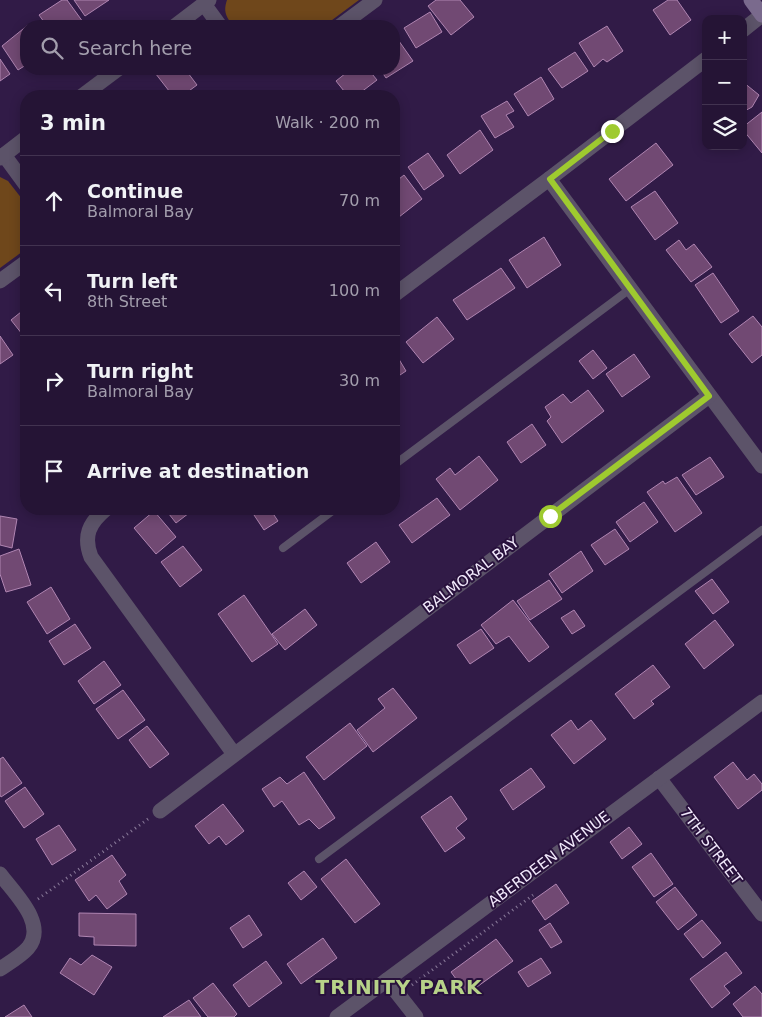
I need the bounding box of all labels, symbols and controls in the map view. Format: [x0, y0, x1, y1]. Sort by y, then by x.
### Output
map controls [702, 15, 747, 150]
button: + [702, 15, 747, 60]
search box [20, 20, 400, 75]
icon: search [38, 34, 66, 62]
text: Search here [78, 37, 192, 59]
button: − [702, 60, 747, 105]
button: layers [702, 105, 747, 150]
text: 3 min [40, 111, 106, 135]
text: Walk · 200 m [275, 113, 380, 132]
route end [601, 120, 624, 143]
text: Continue [87, 180, 183, 202]
icon: ahead [40, 187, 68, 215]
text: 70 m [339, 191, 380, 210]
text: Balmoral Bay [87, 202, 194, 221]
text: Turn left [87, 270, 178, 292]
icon: left [40, 277, 68, 305]
text: 100 m [329, 281, 380, 300]
text: 8th Street [87, 292, 167, 311]
text: Turn right [87, 360, 193, 382]
icon: right [40, 367, 68, 395]
text: 30 m [339, 371, 380, 390]
text: Balmoral Bay [87, 382, 194, 401]
icon: arrive [40, 457, 68, 485]
text: Arrive at destination [87, 460, 309, 482]
route start [539, 505, 562, 528]
street label: BALMORAL BAY [419, 533, 523, 617]
street label: 7TH STREET [676, 804, 746, 889]
street label: ABERDEEN AVENUE [485, 807, 613, 911]
district label: TRINITY PARK [316, 975, 483, 999]

